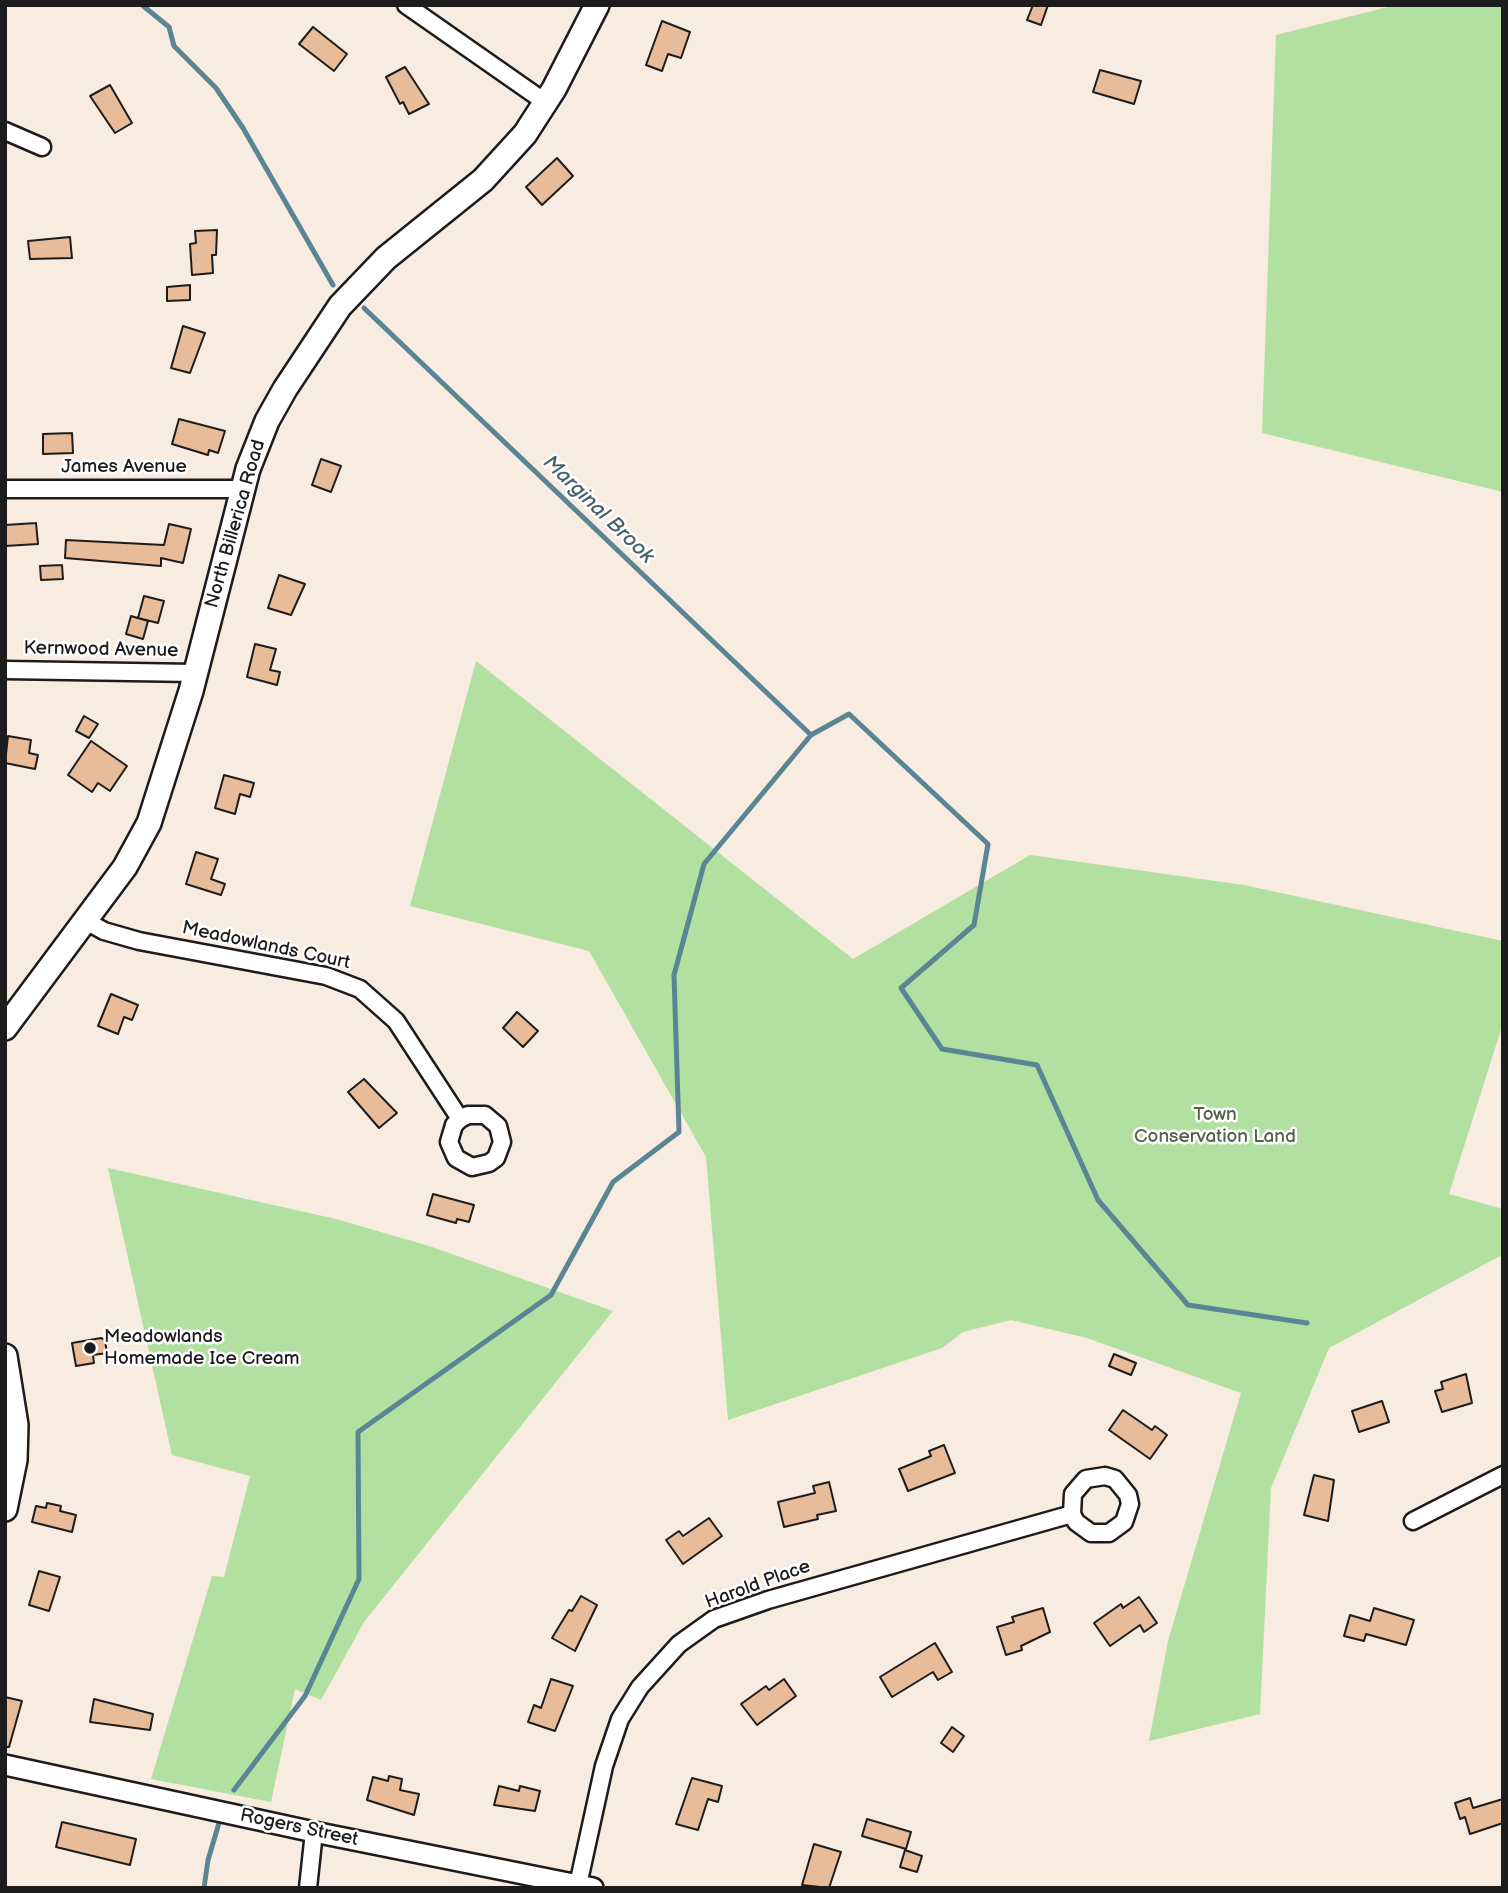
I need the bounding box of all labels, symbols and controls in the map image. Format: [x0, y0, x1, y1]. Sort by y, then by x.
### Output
street label: North Billerica Road [201, 437, 271, 611]
water label: Marginal Brook [537, 451, 659, 569]
street label: James Avenue [61, 456, 187, 478]
street label: Kernwood Avenue [23, 637, 179, 663]
street label: Meadowlands Court [180, 917, 352, 975]
park label: Town Conservation Land [1134, 1104, 1296, 1148]
place label: Meadowlands Homemade Ice Cream [104, 1326, 300, 1370]
marker: Meadowlands Homemade Ice Cream [82, 1340, 98, 1356]
street label: Harold Place [702, 1555, 814, 1615]
street label: Rogers Street [238, 1804, 360, 1852]

